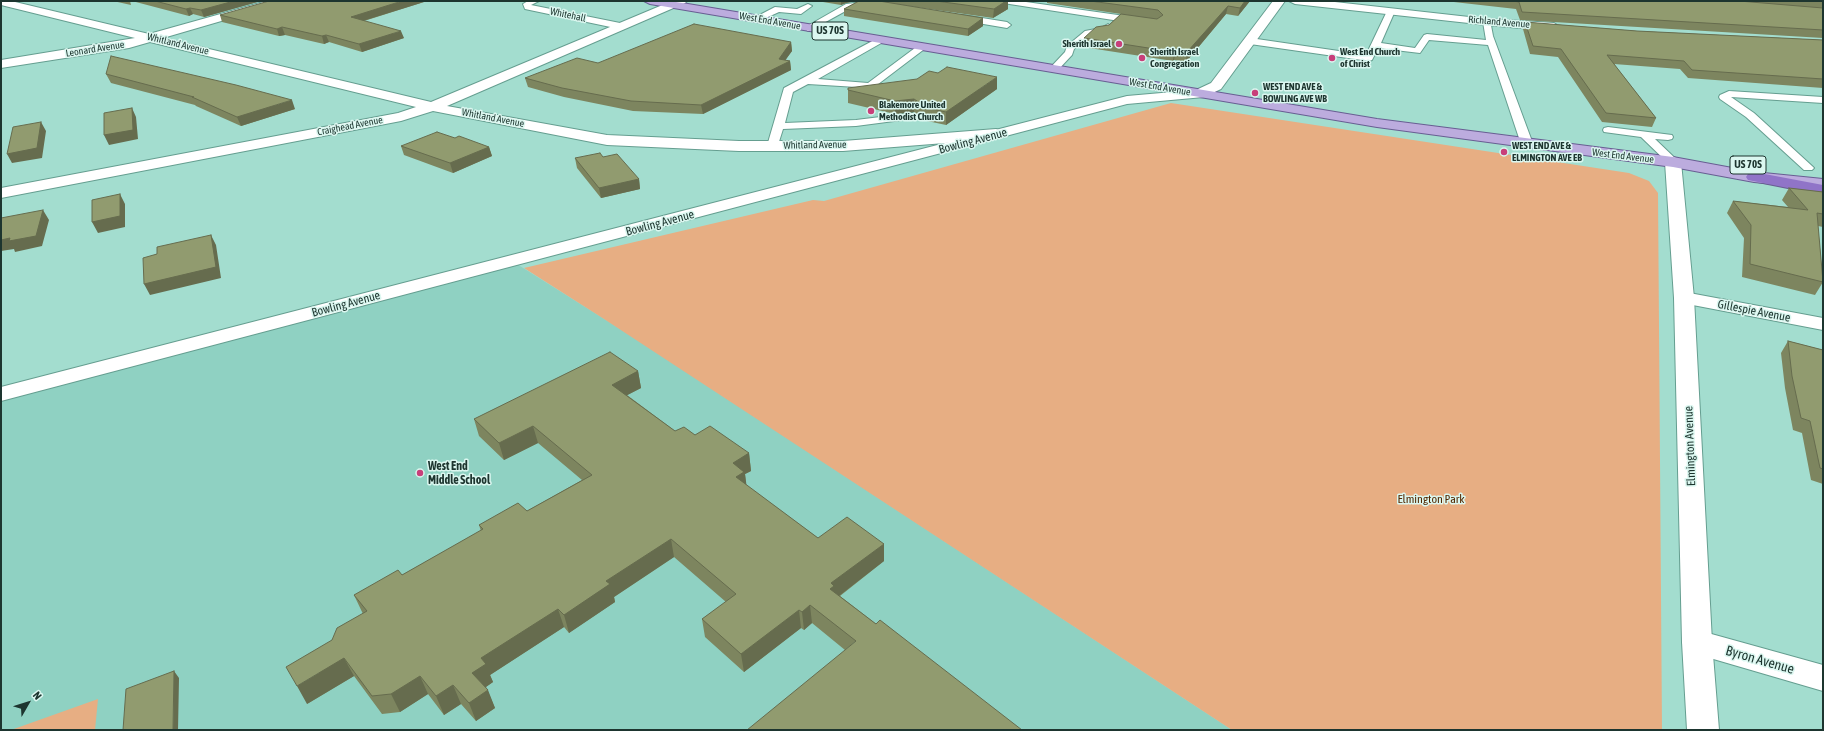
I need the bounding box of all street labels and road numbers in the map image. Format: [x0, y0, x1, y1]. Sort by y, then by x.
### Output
street label: Whitehall [549, 5, 587, 25]
street label: West End Avenue [738, 10, 802, 32]
street label: Richland Avenue [1468, 13, 1530, 31]
road number: US 70S [812, 22, 848, 40]
street label: Whitland Avenue [146, 31, 210, 57]
street label: Leonard Avenue [65, 38, 125, 60]
street label: West End Avenue [1128, 76, 1192, 98]
street label: Whitland Avenue [461, 106, 525, 130]
street label: Craighead Avenue [316, 114, 384, 138]
street label: Bowling Avenue [937, 125, 1009, 157]
street label: Whitland Avenue [783, 138, 847, 152]
street label: West End Avenue [1591, 146, 1655, 166]
road number: US 70S [1730, 156, 1766, 174]
street label: Bowling Avenue [624, 207, 696, 239]
street label: Bowling Avenue [310, 288, 382, 320]
street label: Gillespie Avenue [1716, 297, 1792, 325]
street label: Elmington Avenue [1681, 406, 1699, 486]
street label: Byron Avenue [1724, 642, 1796, 678]

